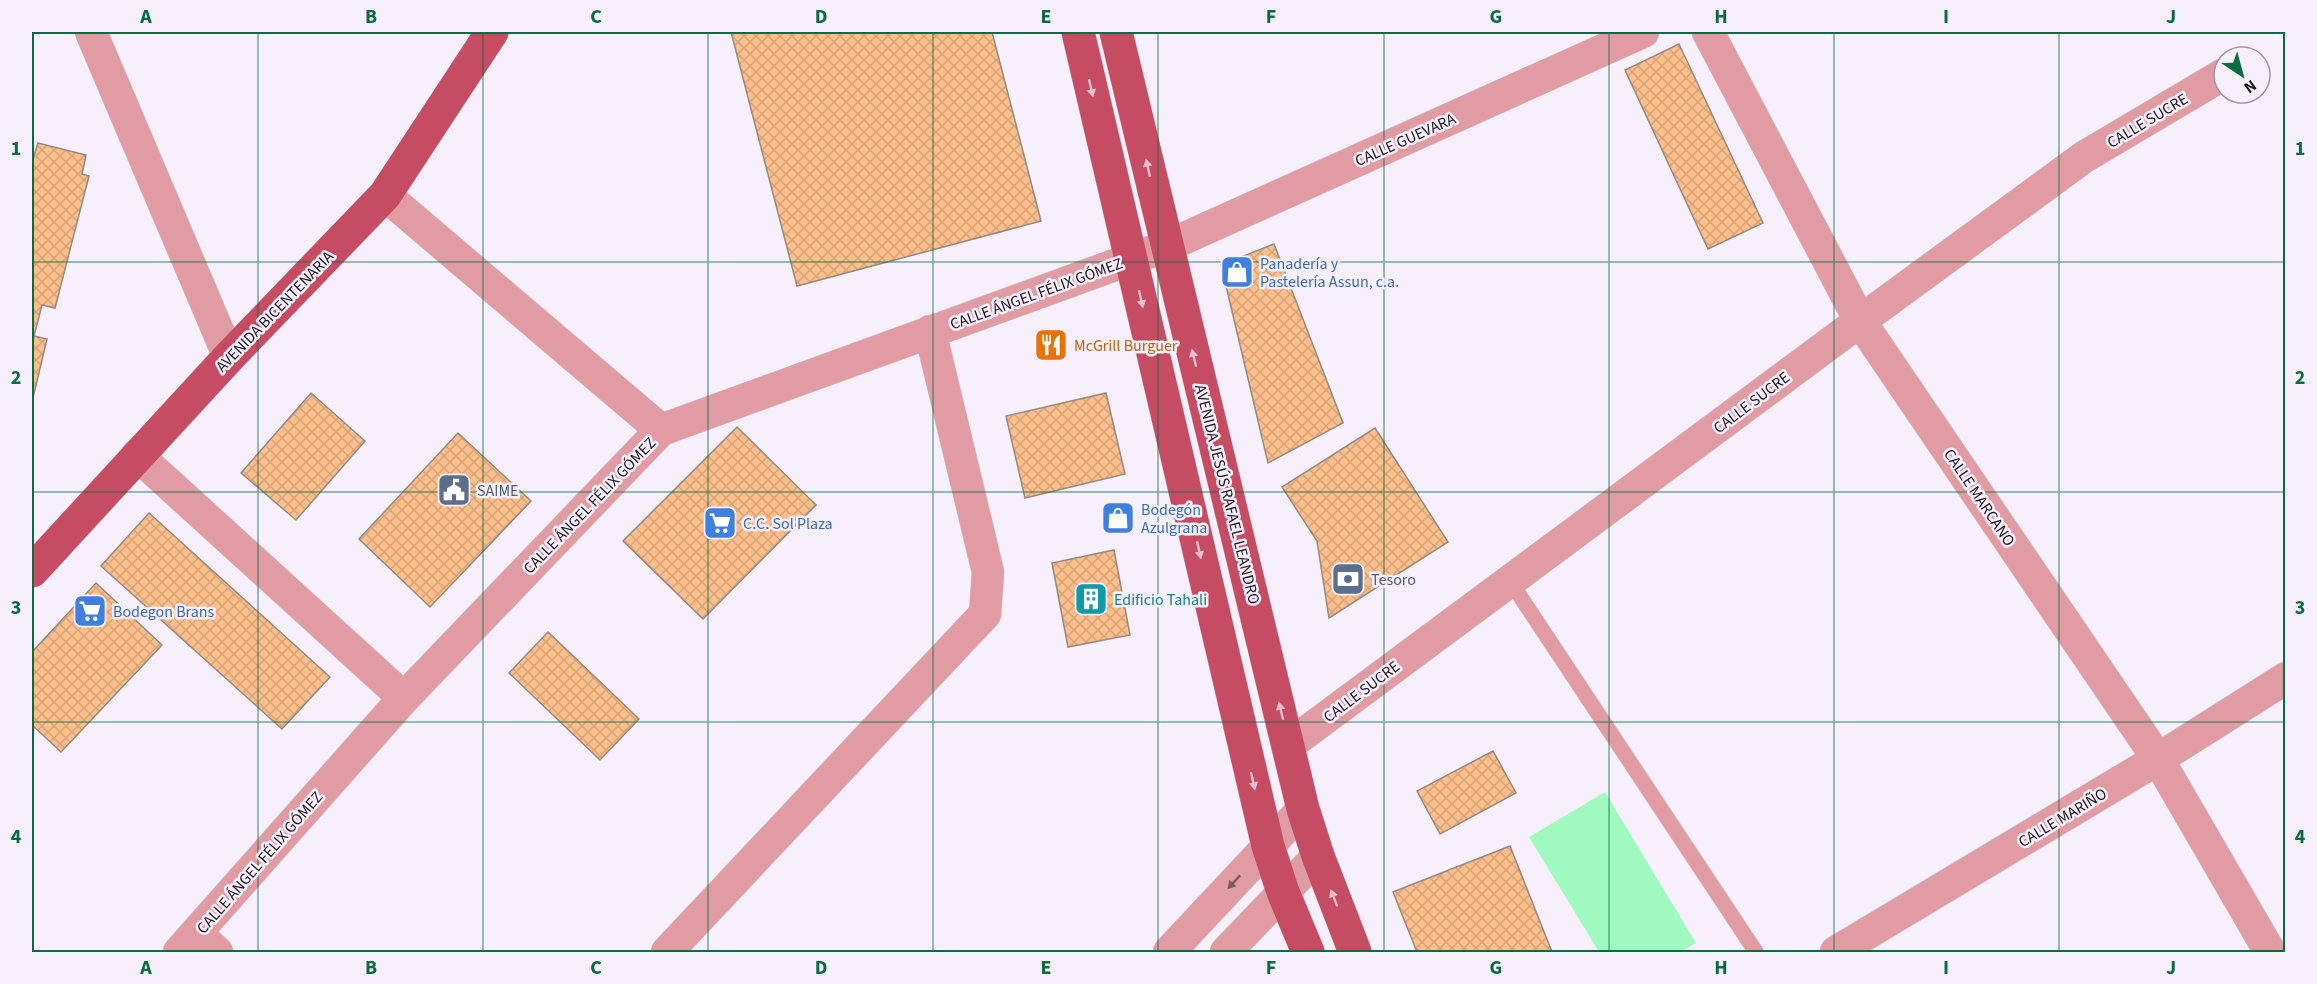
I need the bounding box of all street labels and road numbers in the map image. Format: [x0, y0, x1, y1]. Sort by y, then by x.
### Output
street label: CALLE SUCRE [2103, 88, 2192, 154]
street label: CALLE GUEVARA [1352, 108, 1460, 172]
street label: AVENIDA BICENTENARIA [211, 246, 339, 377]
street label: CALLE ÁNGEL FÉLIX GÓMEZ [947, 252, 1126, 335]
street label: CALLE SUCRE [1709, 367, 1794, 439]
street label: AVENIDA JESÚS RAFAEL LEANDRO [1189, 382, 1265, 606]
street label: CALLE ÁNGEL FÉLIX GÓMEZ [519, 432, 661, 579]
street label: CALLE MARCANO [1938, 444, 2020, 551]
street label: CALLE SUCRE [1319, 656, 1404, 728]
street label: CALLE MARIÑO [2014, 783, 2111, 853]
street label: CALLE ÁNGEL FÉLIX GÓMEZ [192, 787, 328, 939]

